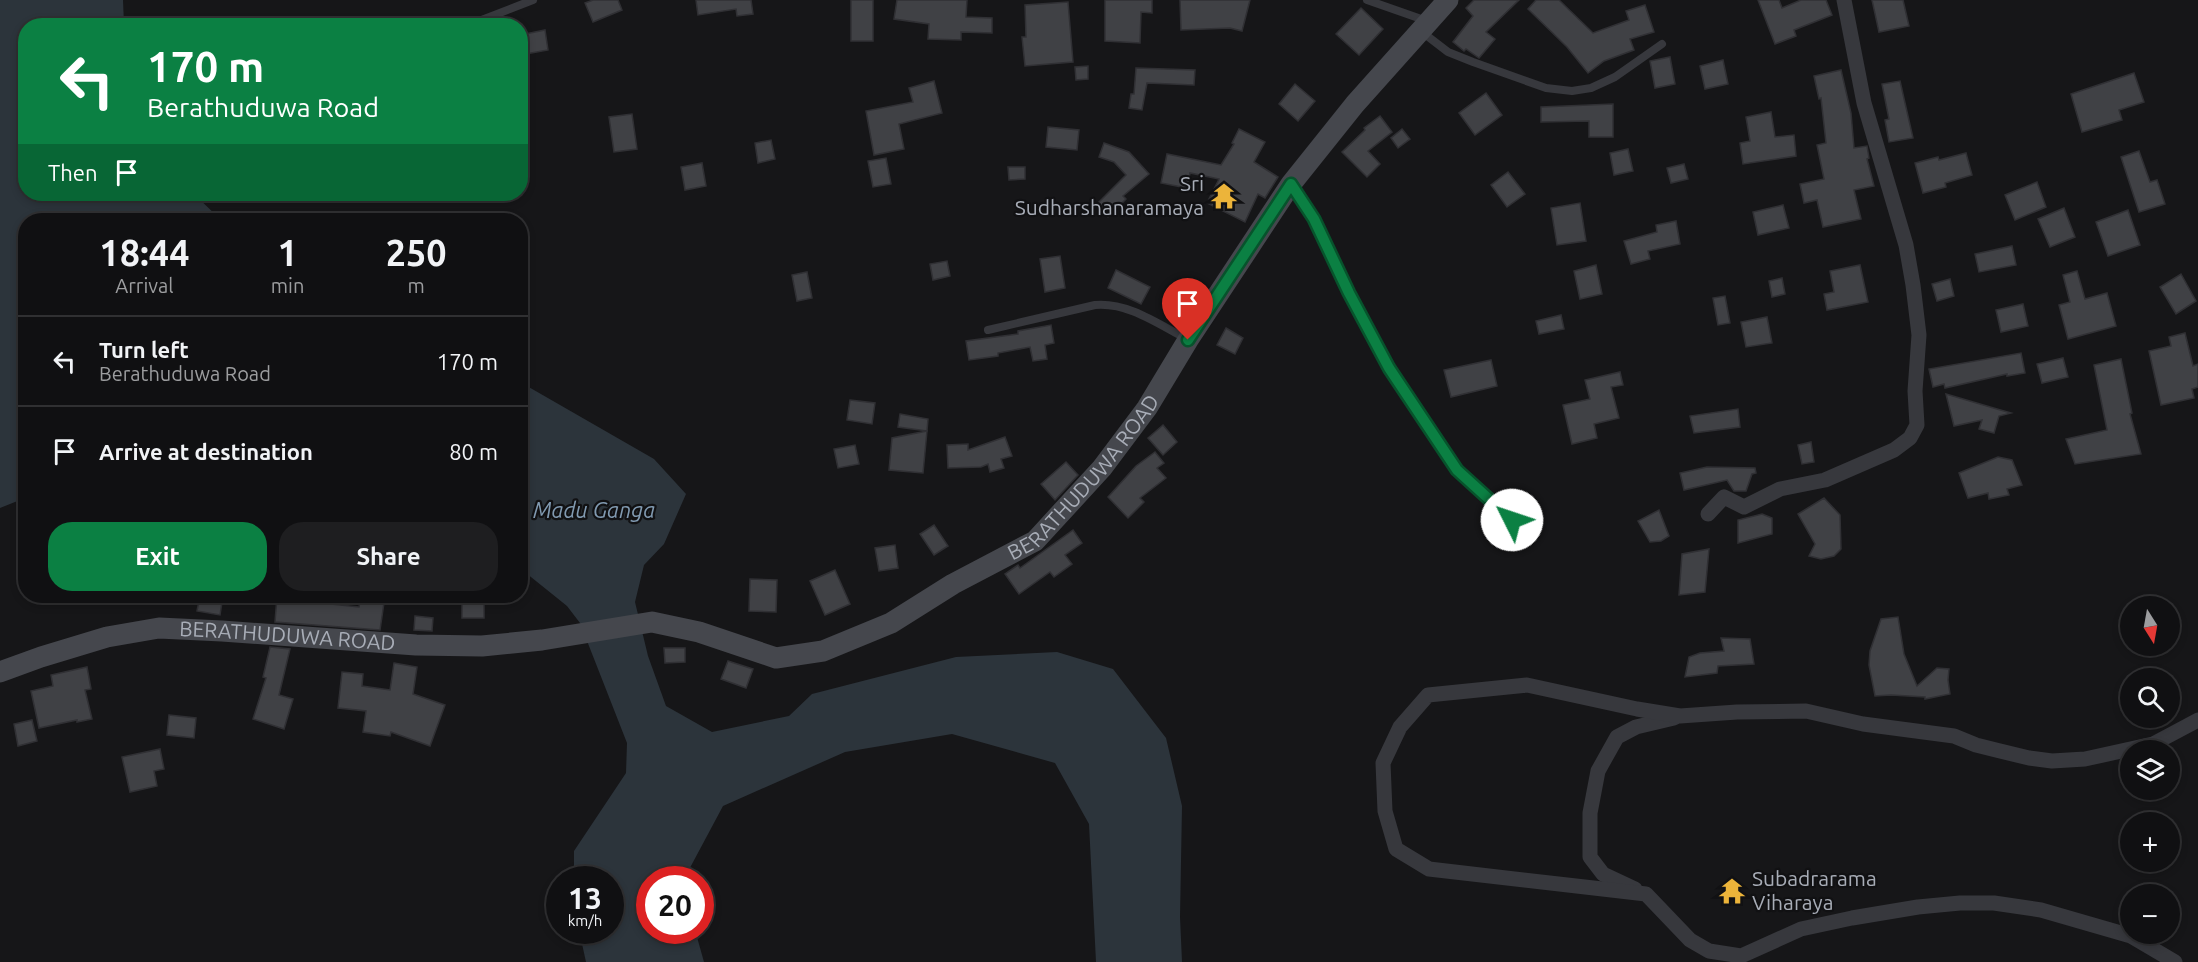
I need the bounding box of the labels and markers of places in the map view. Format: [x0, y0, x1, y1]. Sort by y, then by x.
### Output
place label: Sri Sudharshanaramaya [1015, 171, 1204, 219]
temple icon: Sri Sudharshanaramaya [1209, 181, 1239, 211]
pin [1162, 278, 1213, 340]
place label: Subadrarama Viharaya [1752, 866, 1877, 914]
temple icon: Subadrarama Viharaya [1717, 876, 1747, 906]

